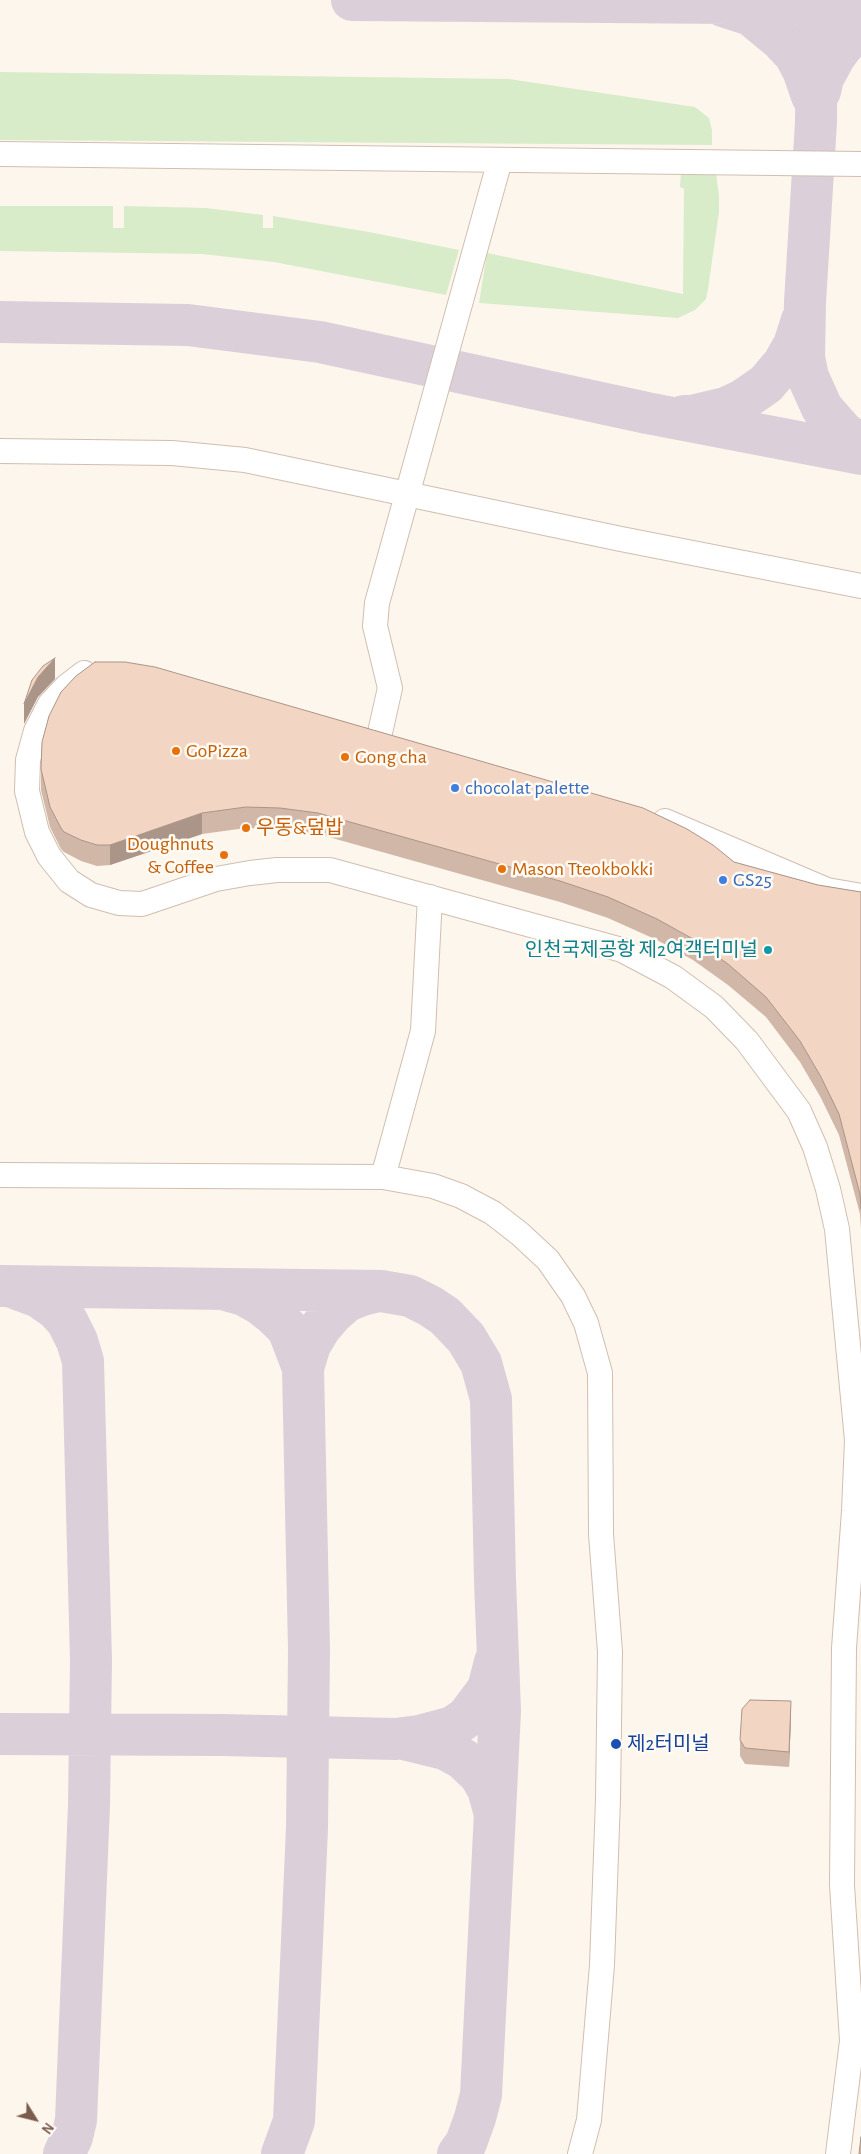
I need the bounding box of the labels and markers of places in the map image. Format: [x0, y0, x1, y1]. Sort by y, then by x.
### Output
place label: GoPizza [186, 739, 248, 763]
marker: GoPizza [170, 745, 182, 757]
place label: Gong cha [355, 745, 427, 769]
marker: Gong cha [339, 751, 351, 763]
place label: chocolat palette [465, 776, 590, 800]
marker: chocolat palette [449, 782, 461, 794]
place label: 우동&덮밥 [256, 816, 343, 840]
marker: 우동&덮밥 [240, 822, 252, 834]
place label: Doughnuts & Coffee [127, 832, 214, 879]
marker: Doughnuts & Coffee [218, 849, 230, 861]
place label: Mason Tteokbokki [512, 857, 653, 881]
marker: Mason Tteokbokki [496, 863, 508, 875]
place label: GS25 [733, 868, 772, 892]
marker: GS25 [717, 874, 729, 886]
place label: 인천국제공항 제2여객터미널 [525, 938, 758, 962]
marker: 인천국제공항 제2여객터미널 [762, 944, 774, 956]
place label: 제2터미널 [627, 1732, 710, 1756]
marker: 제2터미널 [609, 1737, 623, 1751]

